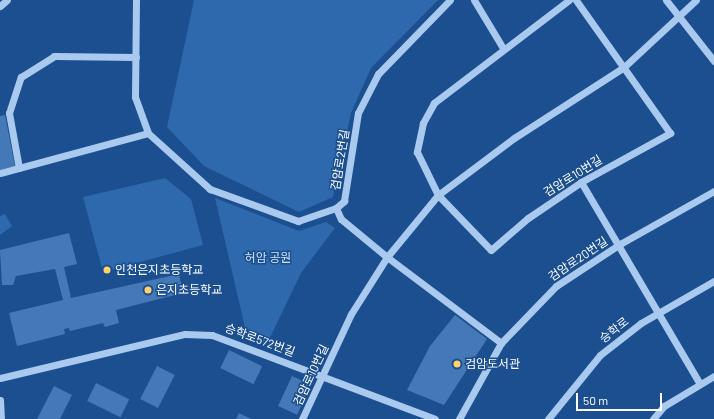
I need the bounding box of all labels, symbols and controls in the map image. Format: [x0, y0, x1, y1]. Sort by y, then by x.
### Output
street label: 검암로2번길 [328, 128, 352, 192]
street label: 검암로10번길 [541, 152, 605, 200]
street label: 검암로20번길 [546, 234, 610, 284]
park label: 허암 공원 [245, 251, 291, 265]
place label: 인천은지초등학교 [115, 263, 203, 277]
marker: 인천은지초등학교 [102, 265, 112, 275]
place label: 은지초등학교 [156, 283, 222, 297]
marker: 은지초등학교 [143, 285, 153, 295]
street label: 승학로 [597, 314, 631, 346]
street label: 승학로572번길 [223, 321, 297, 359]
street label: 검암로10번길 [290, 342, 332, 408]
place label: 검암도서관 [465, 357, 520, 371]
marker: 검암도서관 [452, 359, 462, 369]
scale bar [578, 385, 664, 411]
text: 50 m [583, 393, 608, 407]

